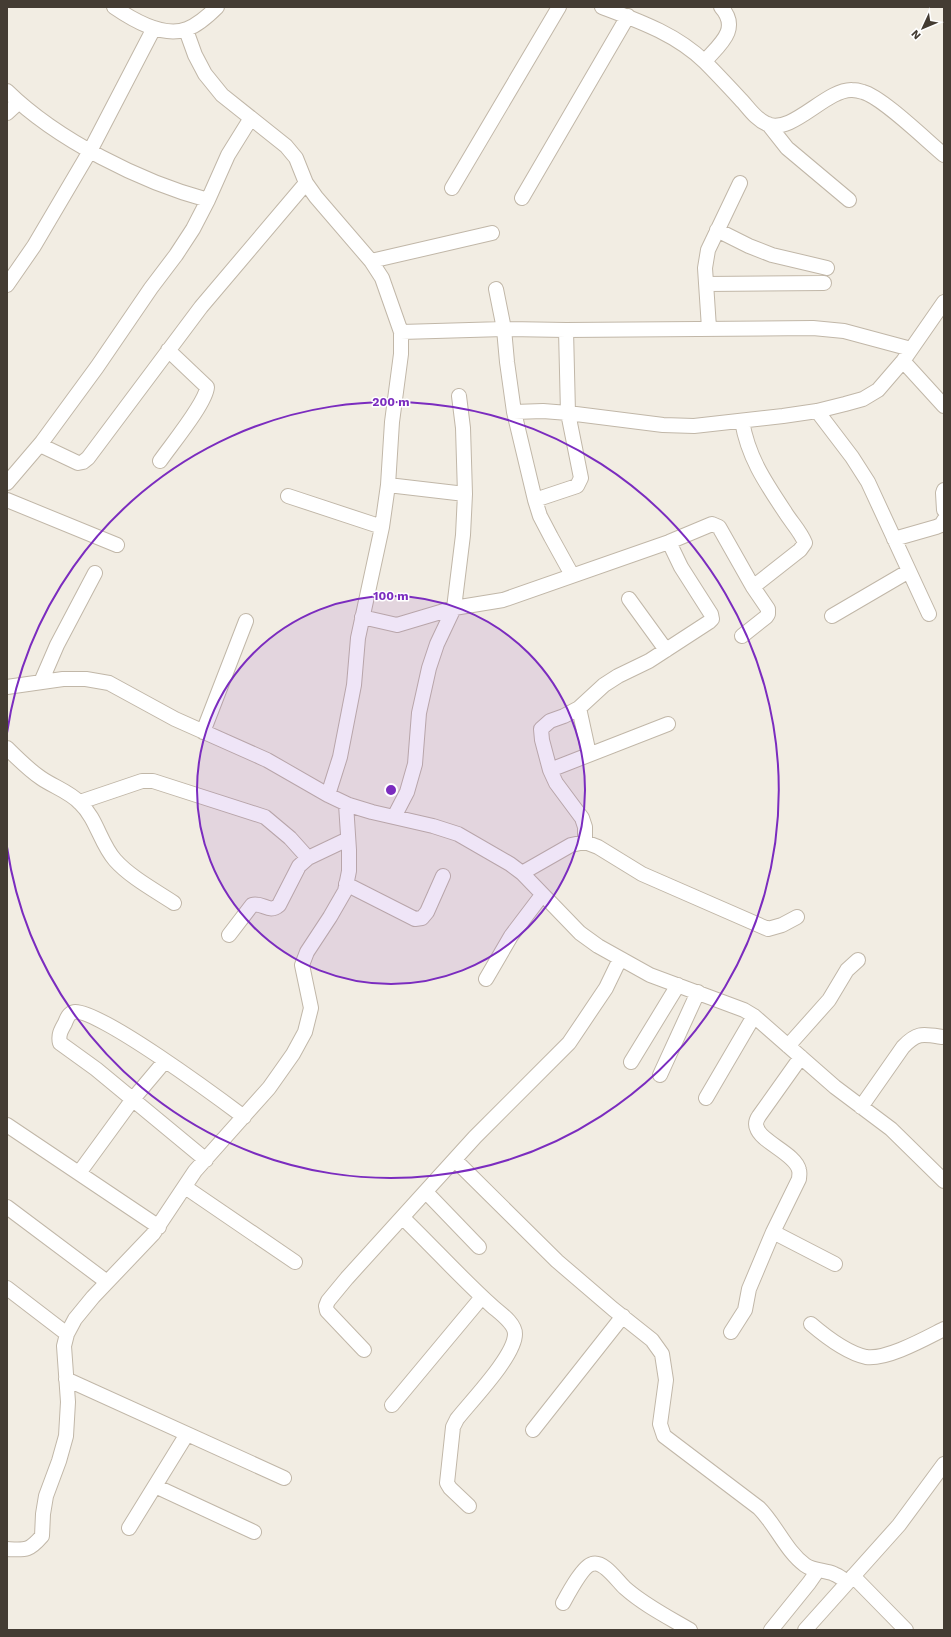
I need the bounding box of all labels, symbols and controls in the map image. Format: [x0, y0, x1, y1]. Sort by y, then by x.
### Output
north arrow [903, 8, 943, 48]
text: N [909, 27, 924, 42]
text: 200 m [372, 395, 410, 409]
text: 100 m [373, 589, 409, 603]
centre of rings [384, 783, 398, 797]

